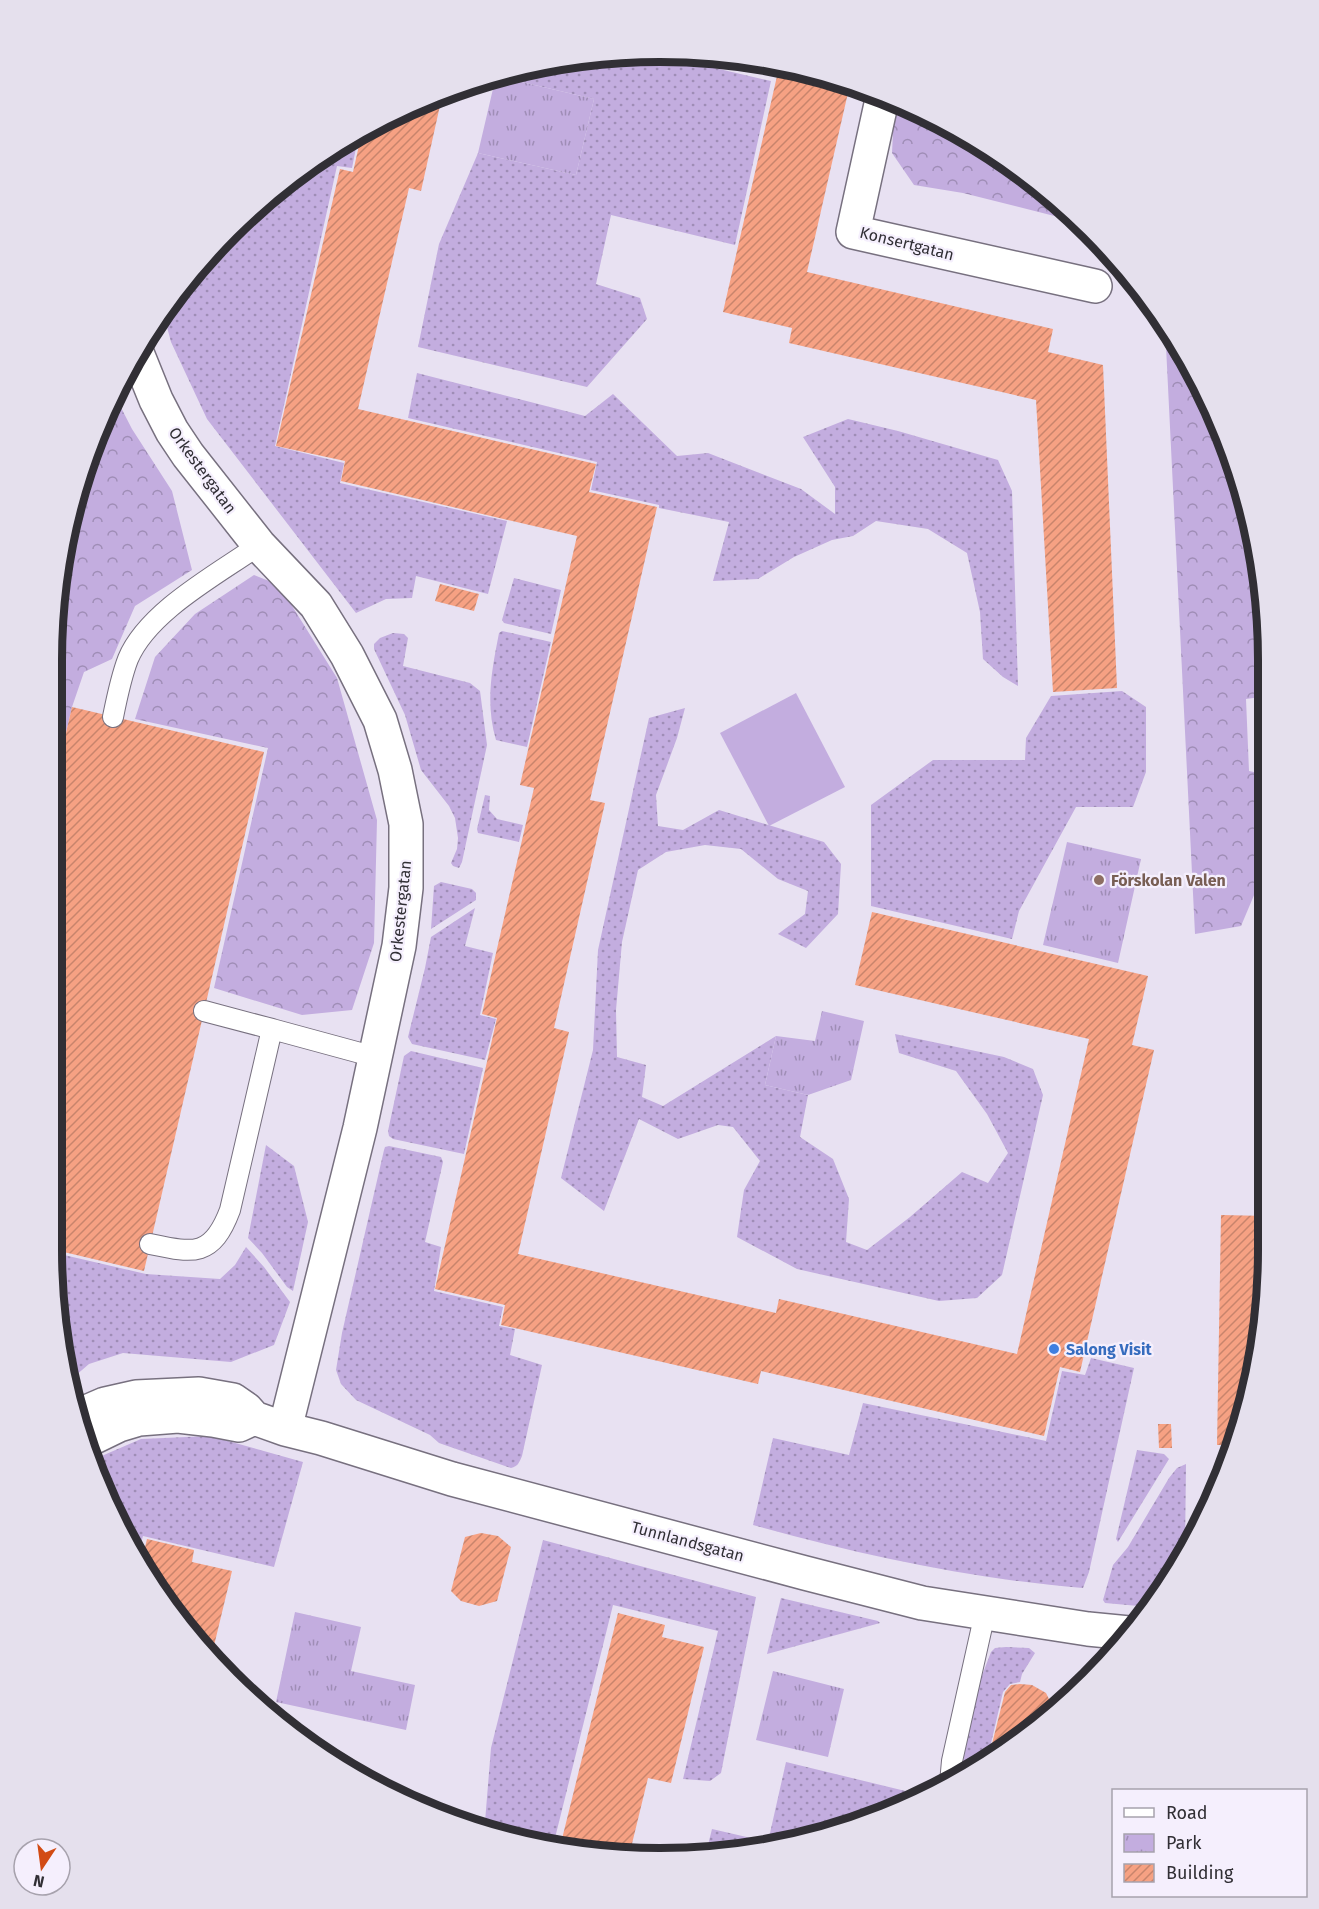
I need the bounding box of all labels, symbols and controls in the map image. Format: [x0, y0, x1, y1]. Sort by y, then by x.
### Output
street label: Konsertgatan [858, 223, 956, 264]
street label: Orkestergatan [165, 423, 240, 517]
street label: Orkestergatan [386, 859, 415, 963]
place label: Förskolan Valen [1111, 871, 1226, 890]
marker: Förskolan Valen [1092, 873, 1106, 887]
place label: Salong Visit [1066, 1340, 1152, 1359]
marker: Salong Visit [1047, 1342, 1061, 1356]
street label: Tunnlandsgatan [629, 1517, 746, 1566]
legend [1112, 1789, 1307, 1897]
text: Road [1166, 1802, 1208, 1824]
text: Park [1166, 1832, 1202, 1854]
north arrow [12, 1837, 72, 1897]
text: Building [1166, 1862, 1234, 1884]
text: N [31, 1871, 46, 1892]

